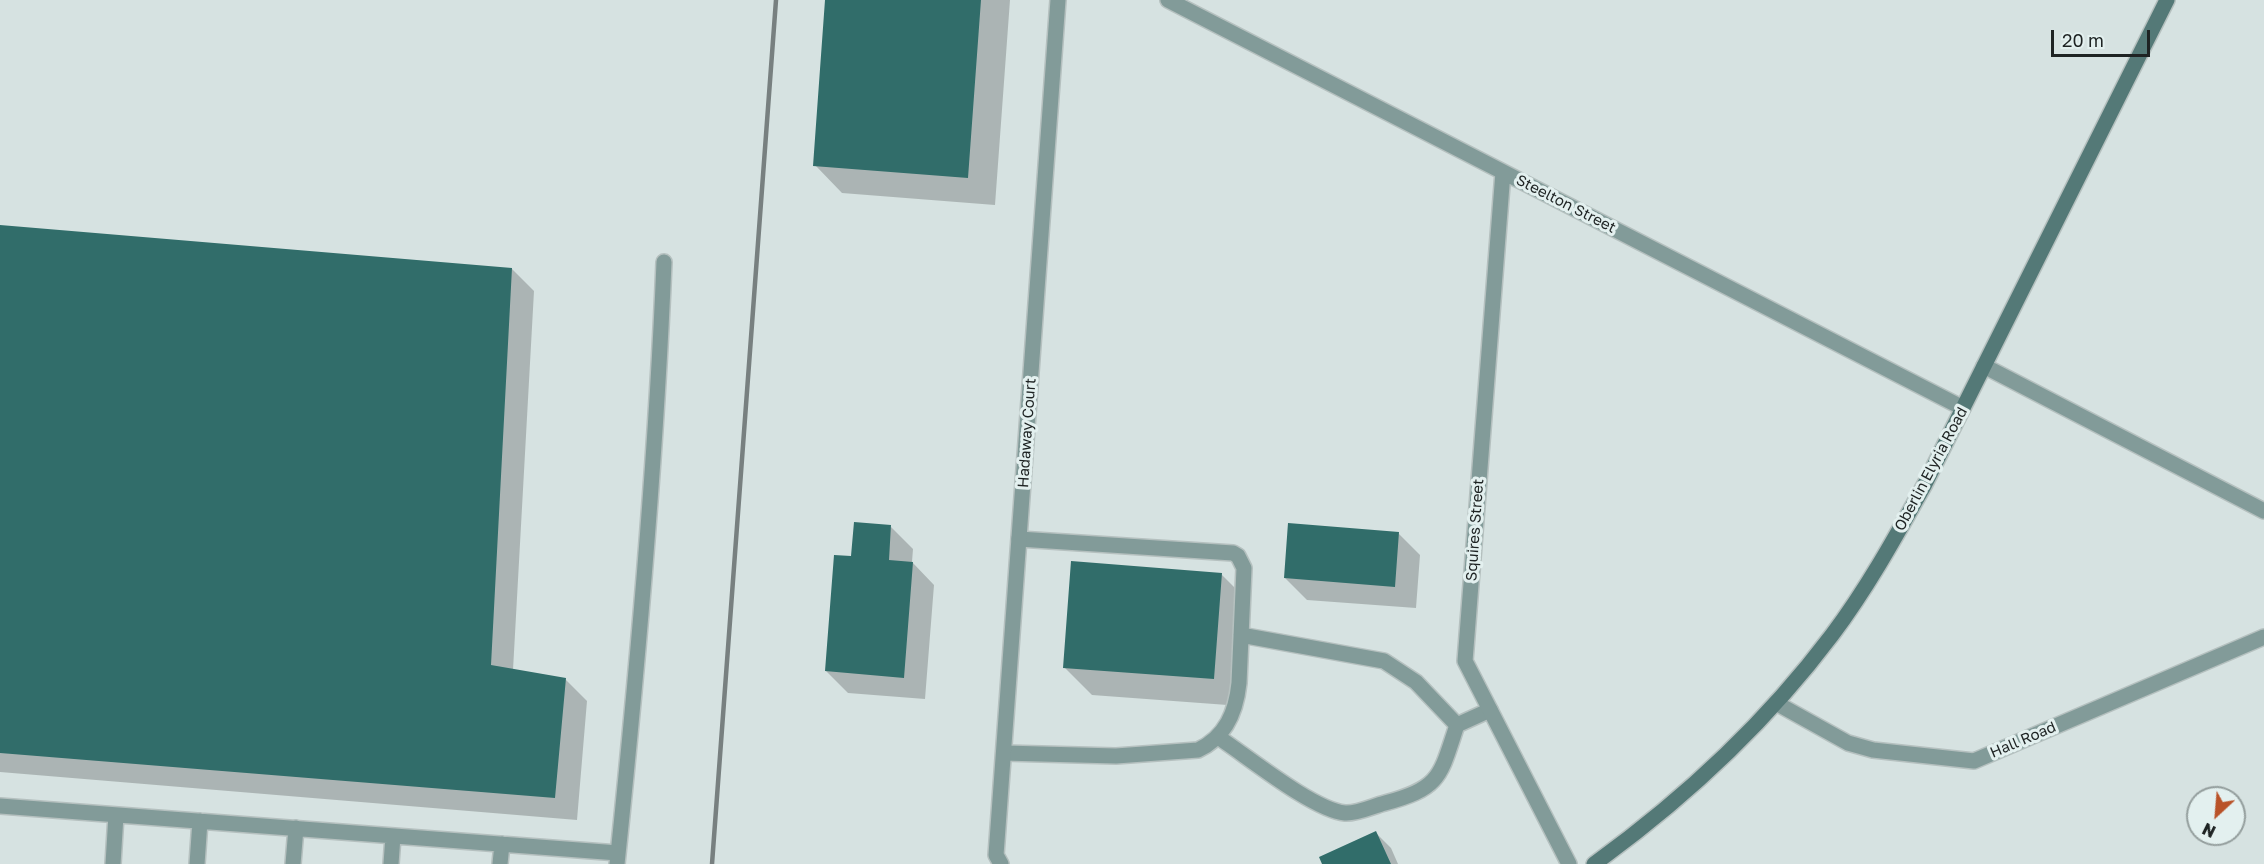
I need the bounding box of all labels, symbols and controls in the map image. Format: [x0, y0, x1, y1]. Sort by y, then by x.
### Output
scale bar [2054, 18, 2153, 56]
text: 20 m [2062, 29, 2104, 51]
street label: Steelton Street [1513, 171, 1619, 237]
street label: Hadaway Court [1014, 377, 1040, 489]
street label: Oberlin Elyria Road [1891, 404, 1971, 534]
street label: Squires Street [1462, 478, 1488, 582]
street label: Hall Road [1987, 718, 2059, 762]
north arrow [2186, 786, 2246, 846]
text: N [2199, 819, 2219, 842]

